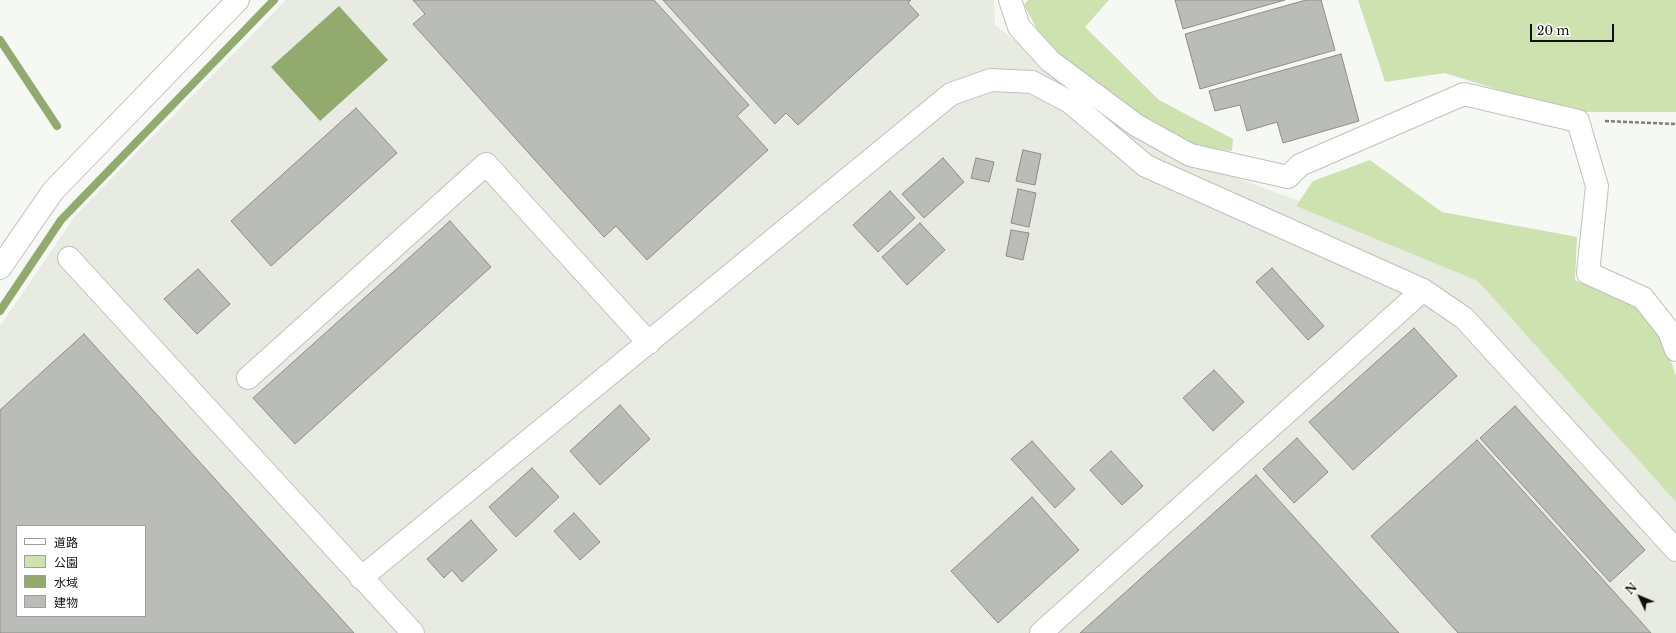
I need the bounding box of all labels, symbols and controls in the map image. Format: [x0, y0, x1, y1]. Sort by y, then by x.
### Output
scale bar [1532, 16, 1616, 42]
text: 20 m [1537, 23, 1569, 38]
legend [16, 525, 146, 617]
text: 道路 [54, 535, 78, 550]
text: 公園 [54, 555, 78, 570]
text: 水域 [54, 575, 78, 590]
north arrow [1620, 577, 1660, 617]
text: N [1623, 580, 1640, 597]
text: 建物 [54, 595, 78, 610]

